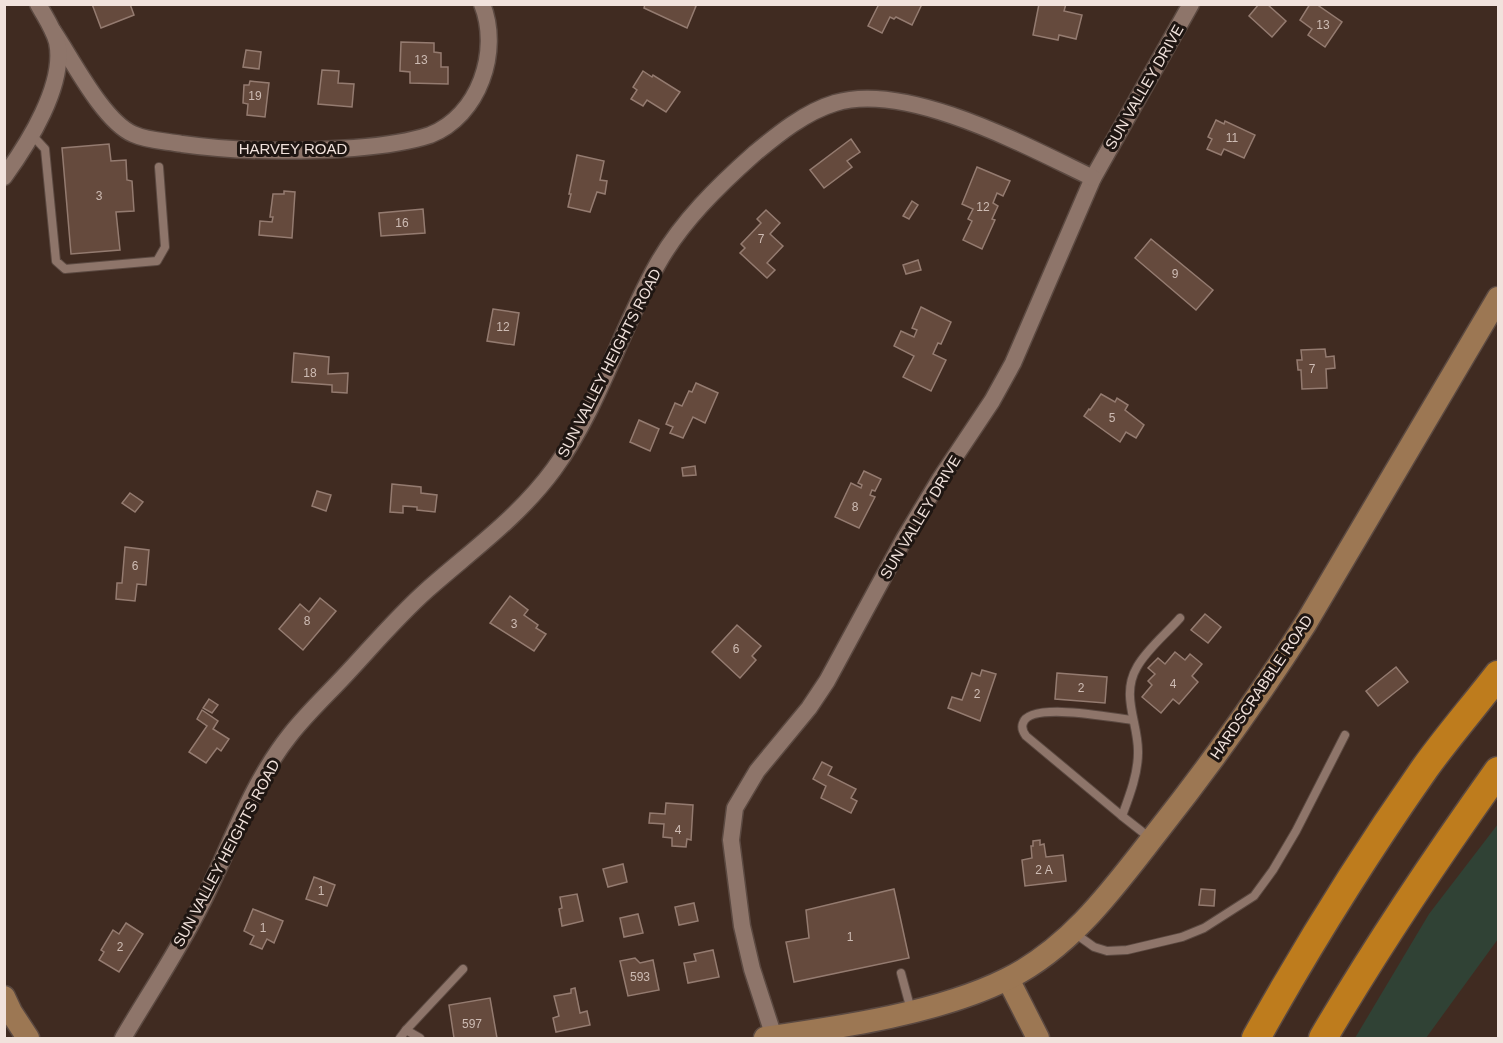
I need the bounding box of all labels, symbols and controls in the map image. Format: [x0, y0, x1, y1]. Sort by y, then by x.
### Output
house number: 13 [1316, 18, 1330, 32]
street label: SUN VALLEY DRIVE [1101, 22, 1187, 152]
house number: 13 [414, 53, 428, 67]
house number: 19 [248, 89, 262, 103]
house number: 11 [1226, 131, 1239, 145]
street label: HARVEY ROAD [239, 140, 347, 157]
house number: 3 [96, 189, 103, 203]
house number: 12 [976, 200, 990, 214]
house number: 16 [395, 216, 409, 230]
house number: 7 [758, 232, 765, 246]
street label: SUN VALLEY HEIGHTS ROAD [554, 266, 664, 460]
house number: 9 [1172, 267, 1179, 281]
house number: 12 [496, 320, 510, 334]
house number: 7 [1309, 362, 1316, 376]
house number: 18 [303, 366, 317, 380]
house number: 5 [1109, 411, 1116, 425]
street label: SUN VALLEY DRIVE [876, 452, 964, 582]
house number: 8 [852, 500, 859, 514]
house number: 6 [132, 559, 139, 573]
street label: HARDSCRABBLE ROAD [1206, 612, 1316, 762]
house number: 8 [304, 614, 311, 628]
house number: 3 [511, 617, 518, 631]
house number: 6 [733, 642, 740, 656]
house number: 4 [1170, 677, 1177, 691]
house number: 2 [1078, 681, 1085, 695]
house number: 2 [974, 687, 981, 701]
street label: SUN VALLEY HEIGHTS ROAD [169, 756, 283, 949]
house number: 4 [675, 823, 682, 837]
house number: 2 A [1035, 863, 1053, 877]
house number: 1 [318, 884, 325, 898]
house number: 1 [260, 921, 267, 935]
house number: 1 [847, 930, 854, 944]
house number: 2 [117, 940, 124, 954]
house number: 593 [630, 970, 650, 984]
house number: 597 [462, 1017, 482, 1031]

